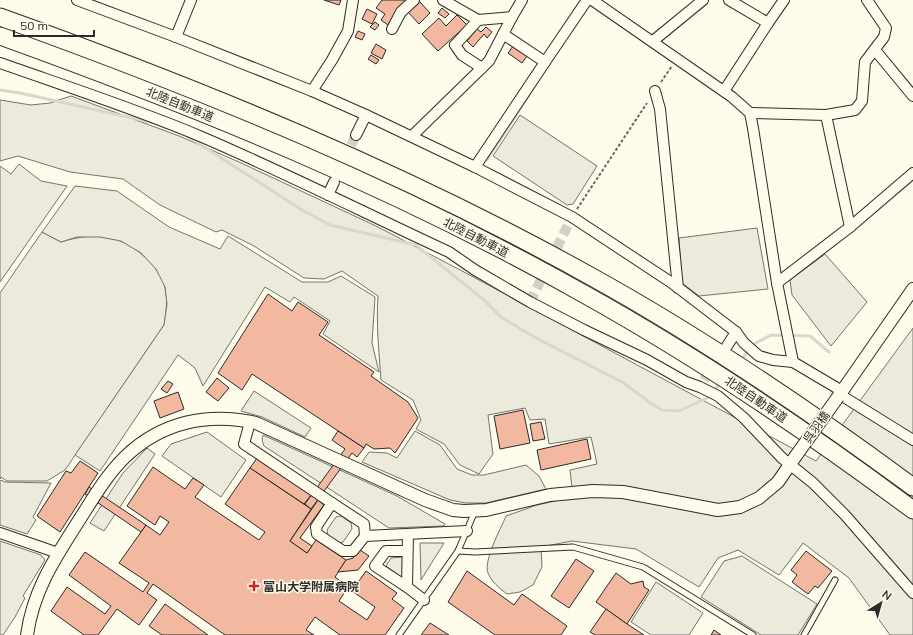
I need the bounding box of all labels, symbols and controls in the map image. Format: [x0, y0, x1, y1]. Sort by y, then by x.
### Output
scale bar [14, 12, 94, 38]
text: 50 m [20, 18, 48, 33]
street label: 北陸自動車道 [144, 84, 216, 124]
street label: 北陸自動車道 [441, 214, 511, 260]
street label: 北陸自動車道 [722, 373, 790, 425]
street label: 呉羽橋 [800, 408, 832, 446]
place label: 富山大学附属病院 [263, 579, 359, 594]
marker: 富山大学附属病院 [248, 580, 260, 592]
north arrow [861, 583, 901, 623]
text: N [879, 587, 895, 603]

